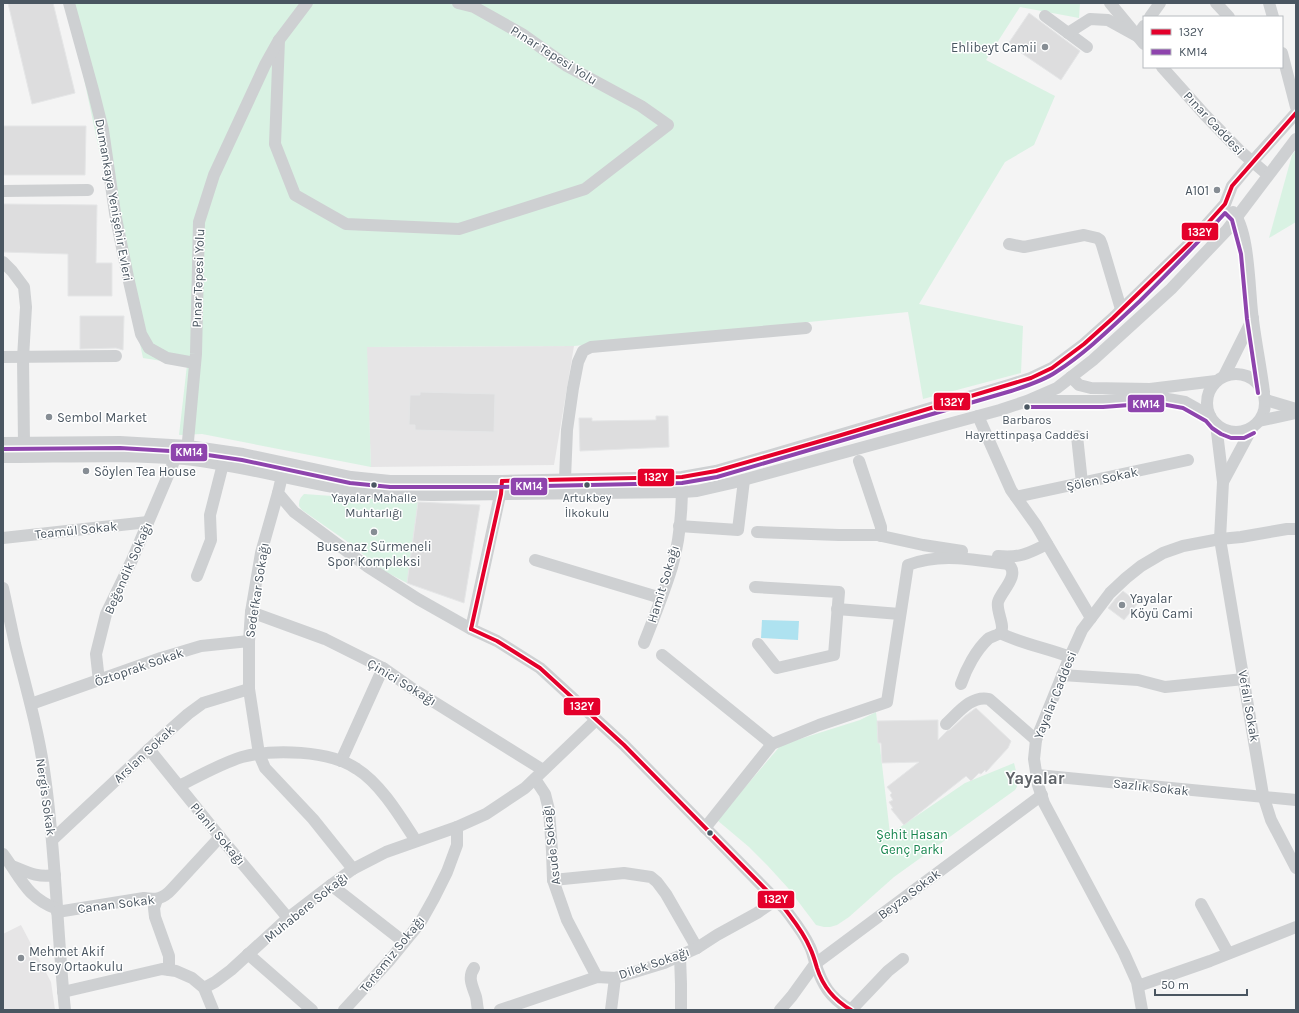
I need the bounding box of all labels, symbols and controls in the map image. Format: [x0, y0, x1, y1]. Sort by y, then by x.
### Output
legend [1143, 16, 1283, 68]
street label: Pınar Tepesi Yolu [508, 22, 600, 88]
text: 132Y [1179, 25, 1204, 39]
place label: Ehlibeyt Camii [951, 40, 1037, 55]
marker: Ehlibeyt Camii [1040, 42, 1050, 52]
text: KM14 [1179, 45, 1207, 59]
street label: Pınar Caddesi [1181, 88, 1247, 158]
street label: Dumankaya Yenişehir Evleri [92, 118, 136, 282]
place label: A101 [1185, 183, 1209, 198]
marker: A101 [1212, 185, 1222, 195]
line badge: 132Y [1181, 222, 1219, 241]
text: 132Y [1188, 226, 1212, 239]
street label: Pınar Tepesi Yolu [189, 228, 207, 328]
line badge: 132Y [933, 392, 971, 411]
line badge: KM14 [1127, 394, 1165, 413]
text: 132Y [940, 396, 964, 409]
text: KM14 [1132, 398, 1160, 411]
marker: Barbaros Hayrettinpaşa Caddesi [1022, 402, 1032, 412]
place label: Sembol Market [57, 410, 147, 425]
marker: Sembol Market [44, 412, 54, 422]
place label: Barbaros Hayrettinpaşa Caddesi [965, 413, 1089, 442]
line badge: KM14 [170, 443, 208, 462]
text: KM14 [175, 446, 203, 459]
place label: Söylen Tea House [94, 464, 196, 479]
street label: Şölen Sokak [1065, 464, 1139, 494]
marker: Söylen Tea House [81, 466, 91, 476]
line badge: 132Y [637, 468, 675, 487]
text: 132Y [644, 471, 668, 484]
line badge: KM14 [510, 477, 548, 496]
marker: Yayalar Mahalle Muhtarlığı [369, 480, 379, 490]
text: KM14 [515, 480, 543, 493]
marker: Artukbey İlkokulu [582, 480, 592, 490]
place label: Yayalar Mahalle Muhtarlığı [331, 491, 417, 520]
place label: Artukbey İlkokulu [563, 491, 612, 520]
street label: Teamül Sokak [34, 518, 118, 542]
street label: Beğendik Sokağı [101, 520, 155, 616]
marker: Busenaz Sürmeneli Spor Kompleksi [369, 527, 379, 537]
place label: Busenaz Sürmeneli Spor Kompleksi [316, 539, 432, 569]
street label: Sedefkar Sokağı [242, 541, 272, 639]
street label: Hamit Sokağı [644, 543, 682, 625]
place label: Yayalar Köyü Cami [1130, 591, 1193, 621]
marker: Yayalar Köyü Cami [1117, 600, 1127, 610]
street label: Öztoprak Sokak [92, 644, 186, 689]
street label: Yayalar Caddesi [1031, 649, 1079, 741]
street label: Çinici Sokağı [365, 656, 439, 708]
street label: Vefalı Sokak [1235, 669, 1263, 743]
line badge: 132Y [563, 697, 601, 716]
text: 132Y [570, 700, 594, 713]
street label: Arslan Sokak [111, 722, 177, 786]
street label: Nergis Sokak [33, 757, 59, 837]
district label: Yayalar [1006, 768, 1065, 788]
street label: Sazlık Sokak [1112, 776, 1190, 798]
street label: Planlı Sokağı [187, 800, 249, 868]
street label: Asude Sokağı [539, 804, 563, 886]
park label: Şehit Hasan Genç Parkı [876, 827, 948, 857]
unlabelled marker [705, 828, 715, 838]
street label: Beyza Sokak [875, 866, 943, 922]
street label: Muhabere Sokağı [261, 869, 351, 945]
line badge: 132Y [757, 890, 795, 909]
street label: Canan Sokak [76, 892, 156, 916]
text: 132Y [764, 893, 788, 906]
street label: Tertemiz Sokağı [356, 913, 428, 995]
place label: Mehmet Akif Ersoy Ortaokulu [29, 944, 123, 974]
street label: Dilek Sokağı [617, 944, 691, 982]
marker: Mehmet Akif Ersoy Ortaokulu [16, 953, 26, 963]
scale bar [1155, 971, 1247, 997]
text: 50 m [1161, 978, 1189, 992]

